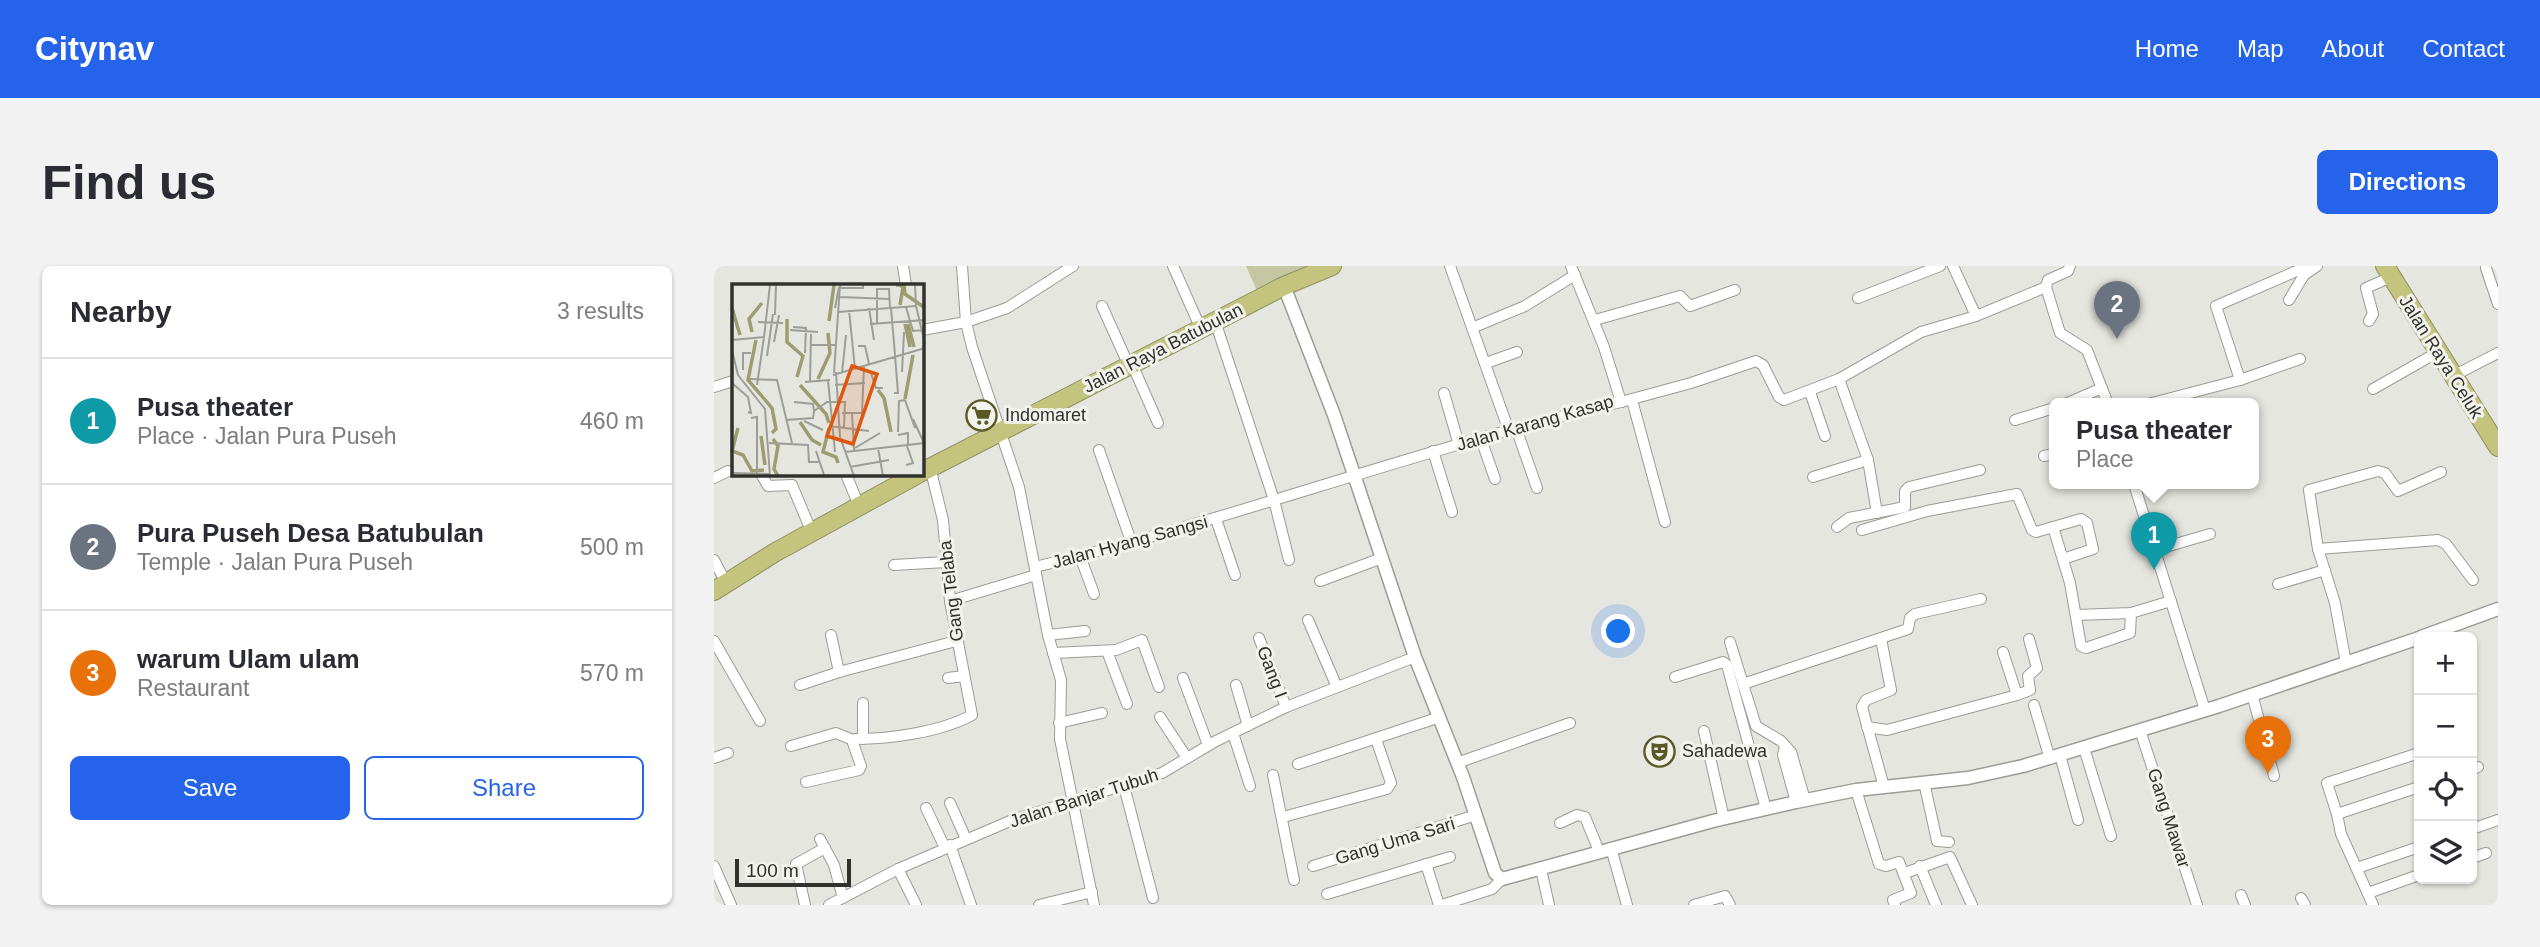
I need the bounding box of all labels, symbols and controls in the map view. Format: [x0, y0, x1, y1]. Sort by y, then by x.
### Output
text: Citynav [35, 30, 154, 67]
text: Home [2135, 35, 2199, 62]
text: Map [2237, 35, 2284, 62]
text: About [2322, 35, 2384, 62]
text: Contact [2422, 35, 2505, 62]
button: Directions [2317, 150, 2498, 214]
text: Find us [42, 155, 216, 209]
pin: 2 [2094, 281, 2140, 339]
inset map [732, 284, 924, 476]
street label: Jalan Raya Celuk [2395, 292, 2487, 423]
text: Nearby [70, 295, 172, 328]
text: 3 results [557, 298, 644, 324]
street label: Jalan Raya Batubulan [1080, 299, 1246, 397]
street label: Jalan Karang Kasap [1454, 391, 1616, 455]
text: Pusa theater [137, 392, 293, 422]
supermarket icon: Indomaret [965, 398, 999, 432]
popup [2049, 398, 2259, 489]
place label: Indomaret [1005, 405, 1086, 425]
text: 1 [87, 408, 99, 434]
text: 460 m [580, 408, 644, 434]
text: Pusa theater [2076, 415, 2232, 445]
text: Place · Jalan Pura Puseh [137, 423, 397, 449]
text: Place [2076, 446, 2134, 472]
street label: Jalan Hyang Sangsi [1050, 512, 1210, 572]
pin: 1 [2131, 512, 2177, 570]
text: Pura Puseh Desa Batubulan [137, 518, 484, 548]
text: 2 [87, 534, 99, 560]
text: 500 m [580, 534, 644, 560]
street label: Gang Telaba [935, 538, 967, 643]
text: Temple · Jalan Pura Puseh [137, 549, 413, 575]
your location [1601, 614, 1635, 648]
map controls [2414, 632, 2477, 884]
button: + [2414, 632, 2477, 695]
street label: Gang I [1253, 643, 1291, 701]
text: warum Ulam ulam [137, 644, 360, 674]
text: 3 [87, 660, 99, 686]
text: 570 m [580, 660, 644, 686]
text: Restaurant [137, 675, 250, 701]
button: − [2414, 695, 2477, 758]
pin: 3 [2245, 716, 2291, 774]
theatre icon: Sahadewa [1642, 734, 1676, 768]
place label: Sahadewa [1682, 741, 1768, 761]
button: Save [70, 756, 350, 820]
button: Share [364, 756, 644, 820]
button: locate [2414, 758, 2477, 821]
street label: Jalan Banjar Tubuh [1007, 765, 1161, 831]
street label: Gang Mawar [2144, 766, 2194, 870]
street label: Gang Uma Sari [1333, 813, 1457, 869]
button: layers [2414, 821, 2477, 884]
scale bar [735, 856, 850, 888]
text: 100 m [746, 860, 799, 881]

